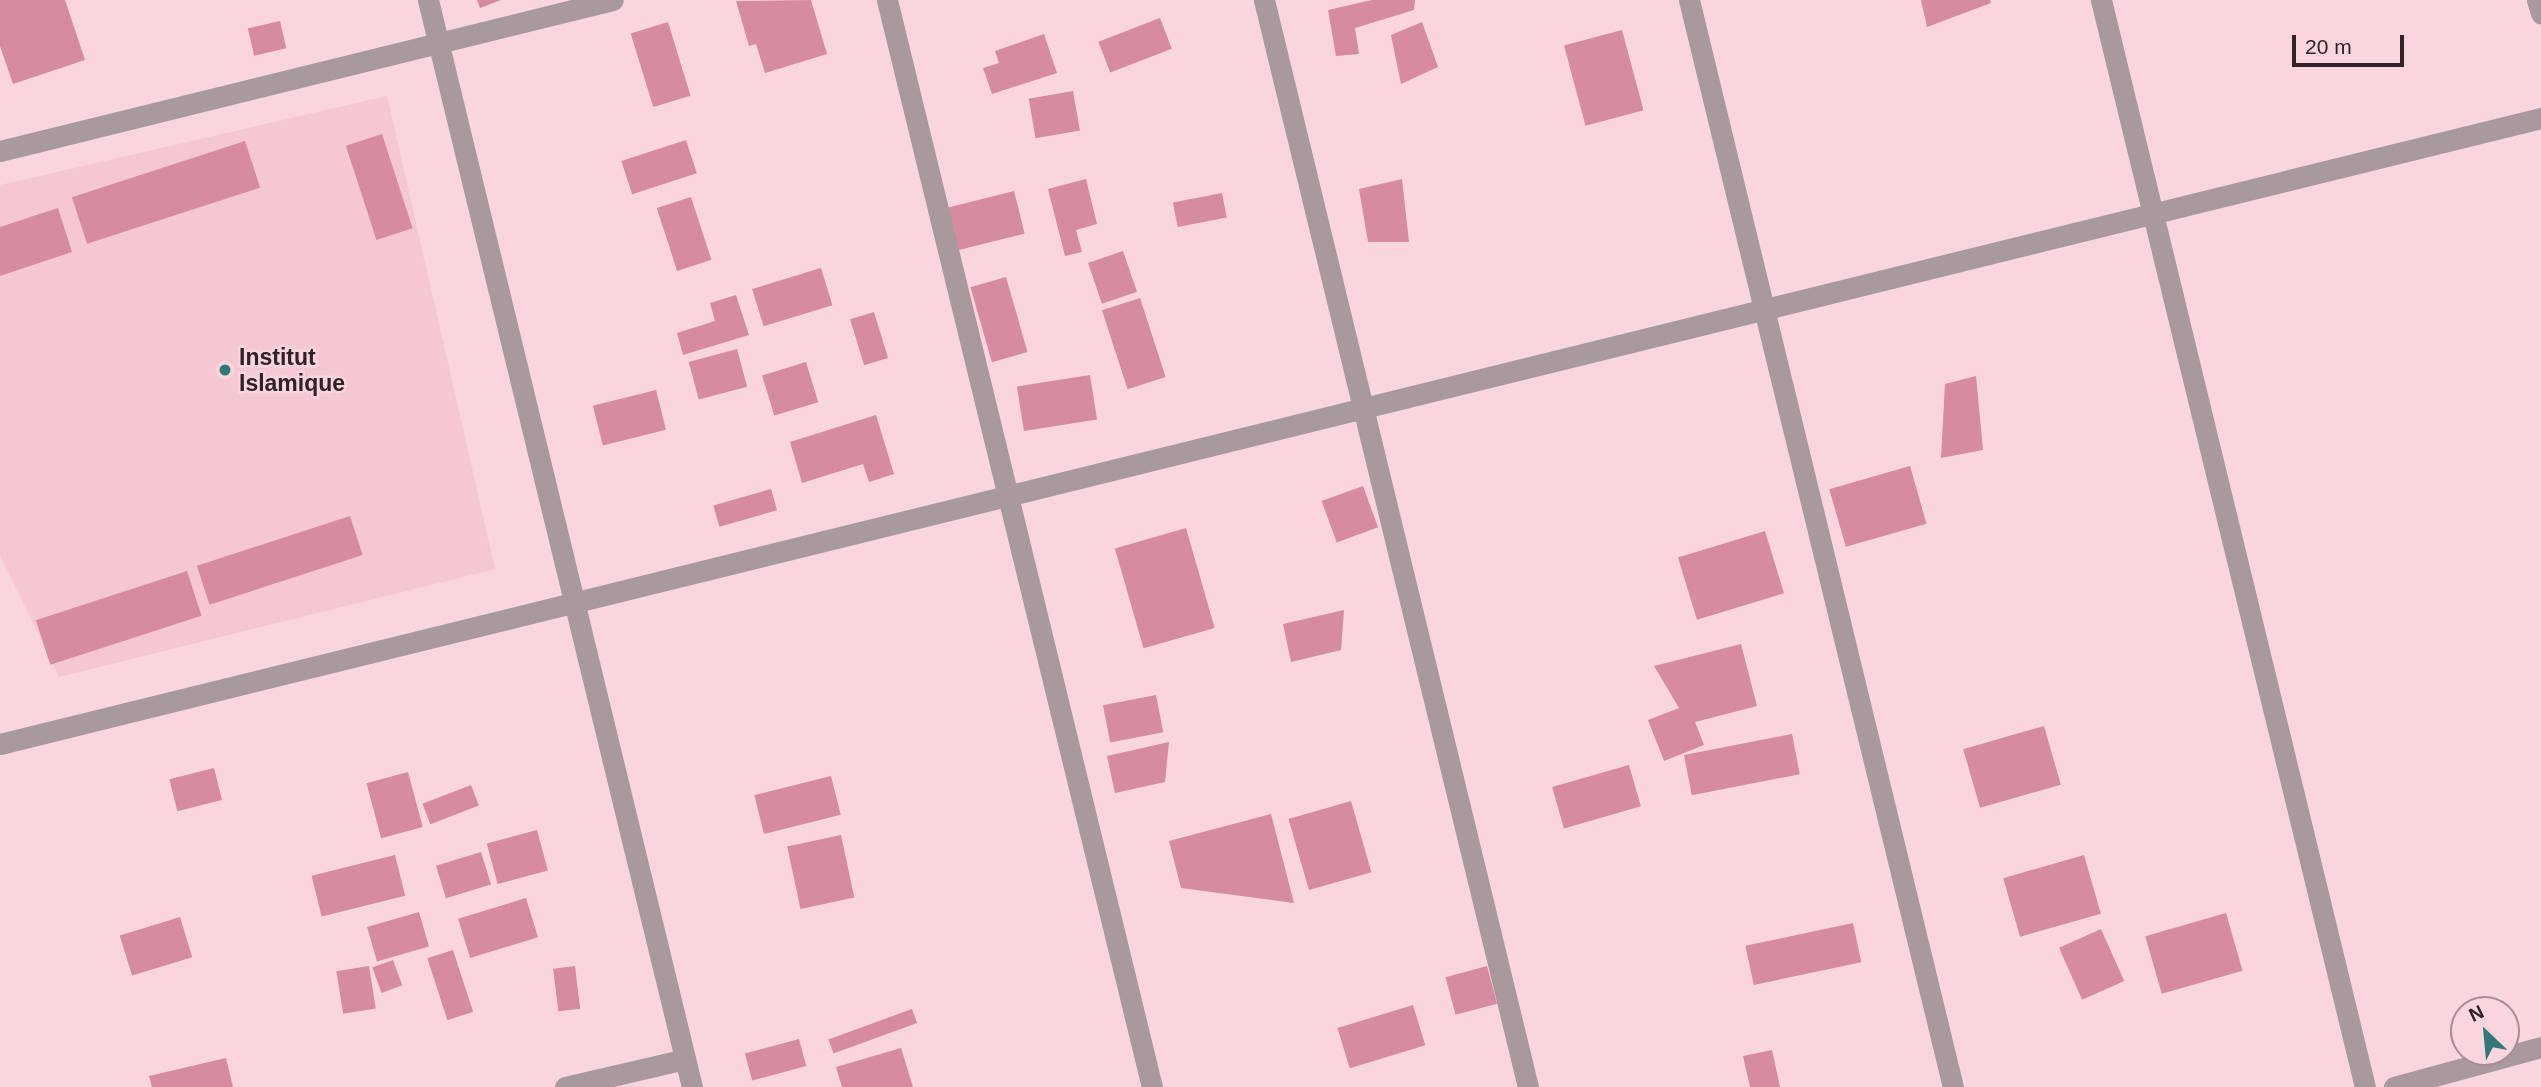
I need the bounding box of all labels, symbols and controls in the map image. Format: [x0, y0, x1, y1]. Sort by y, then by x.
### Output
scale bar [2296, 21, 2408, 65]
text: 20 m [2305, 35, 2352, 58]
place label: Institut Islamique [239, 343, 345, 397]
marker: Institut Islamique [217, 362, 233, 378]
north arrow [2450, 996, 2520, 1066]
text: N [2466, 1001, 2487, 1026]

